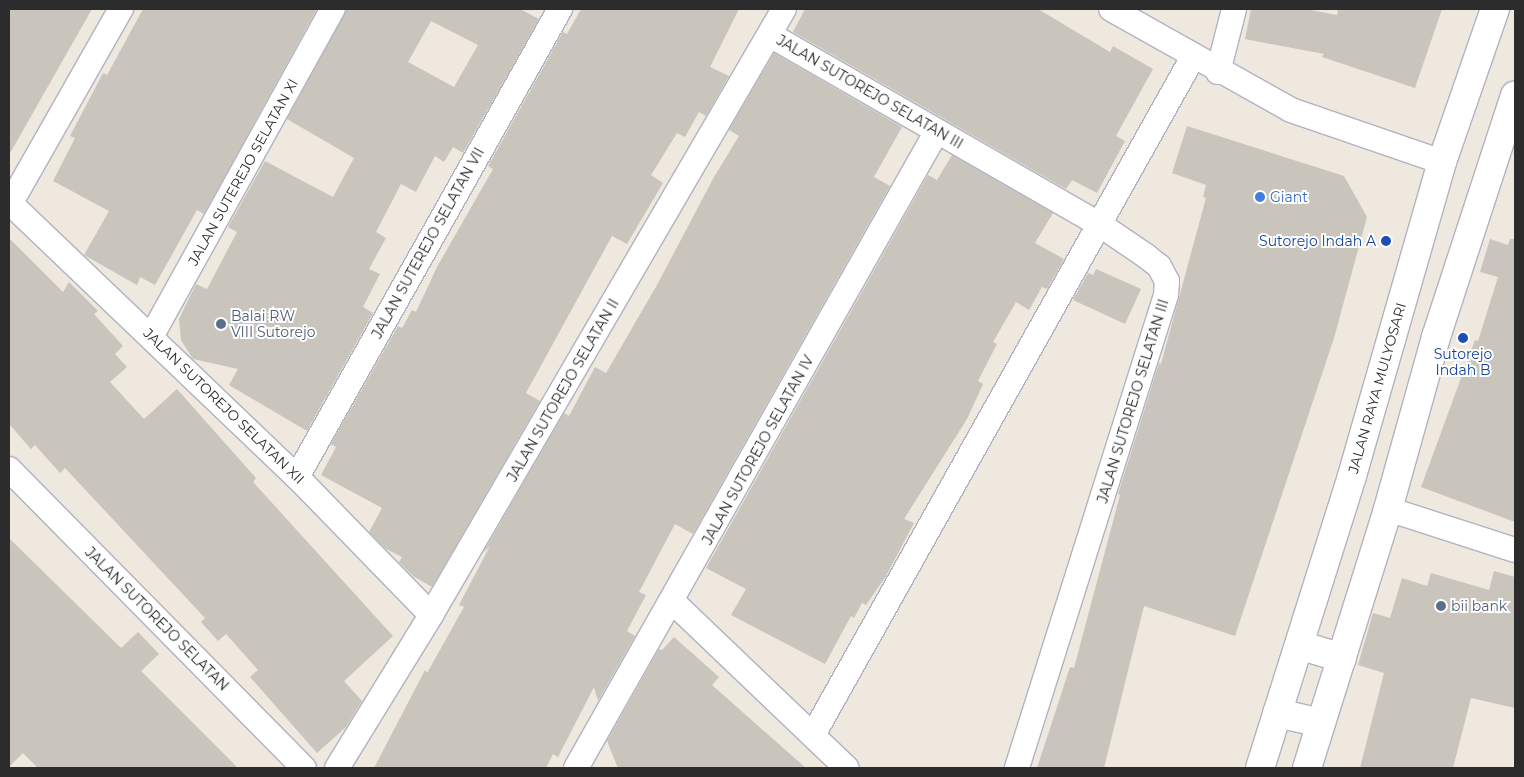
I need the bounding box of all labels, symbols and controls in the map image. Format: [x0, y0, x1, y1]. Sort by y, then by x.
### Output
street label: JALAN SUTOREJO SELATAN III [774, 32, 966, 152]
street label: JALAN SUTEREJO SELATAN XI [185, 76, 301, 268]
street label: JALAN SUTEREJO SELATAN VII [368, 145, 488, 341]
place label: Giant [1270, 189, 1308, 205]
marker: Giant [1254, 191, 1266, 203]
place label: Sutorejo Indah A [1259, 233, 1376, 249]
marker: Sutorejo Indah A [1380, 235, 1392, 247]
street label: JALAN SUTOREJO SELATAN II [504, 296, 622, 484]
street label: JALAN SUTOREJO SELATAN III [1094, 297, 1172, 505]
street label: JALAN RAYA MULYOSARI [1345, 301, 1409, 475]
place label: Balai RW VIII Sutorejo [231, 308, 316, 341]
marker: Balai RW VIII Sutorejo [215, 318, 227, 330]
street label: JALAN SUTOREJO SELATAN XII [140, 325, 308, 487]
marker: Sutorejo Indah B [1457, 332, 1469, 344]
place label: Sutorejo Indah B [1434, 346, 1492, 378]
street label: JALAN SUTOREJO SELATAN IV [699, 353, 817, 547]
street label: JALAN SUTOREJO SELATAN [82, 544, 232, 694]
place label: bii bank [1451, 598, 1507, 614]
marker: bii bank [1435, 600, 1447, 612]

